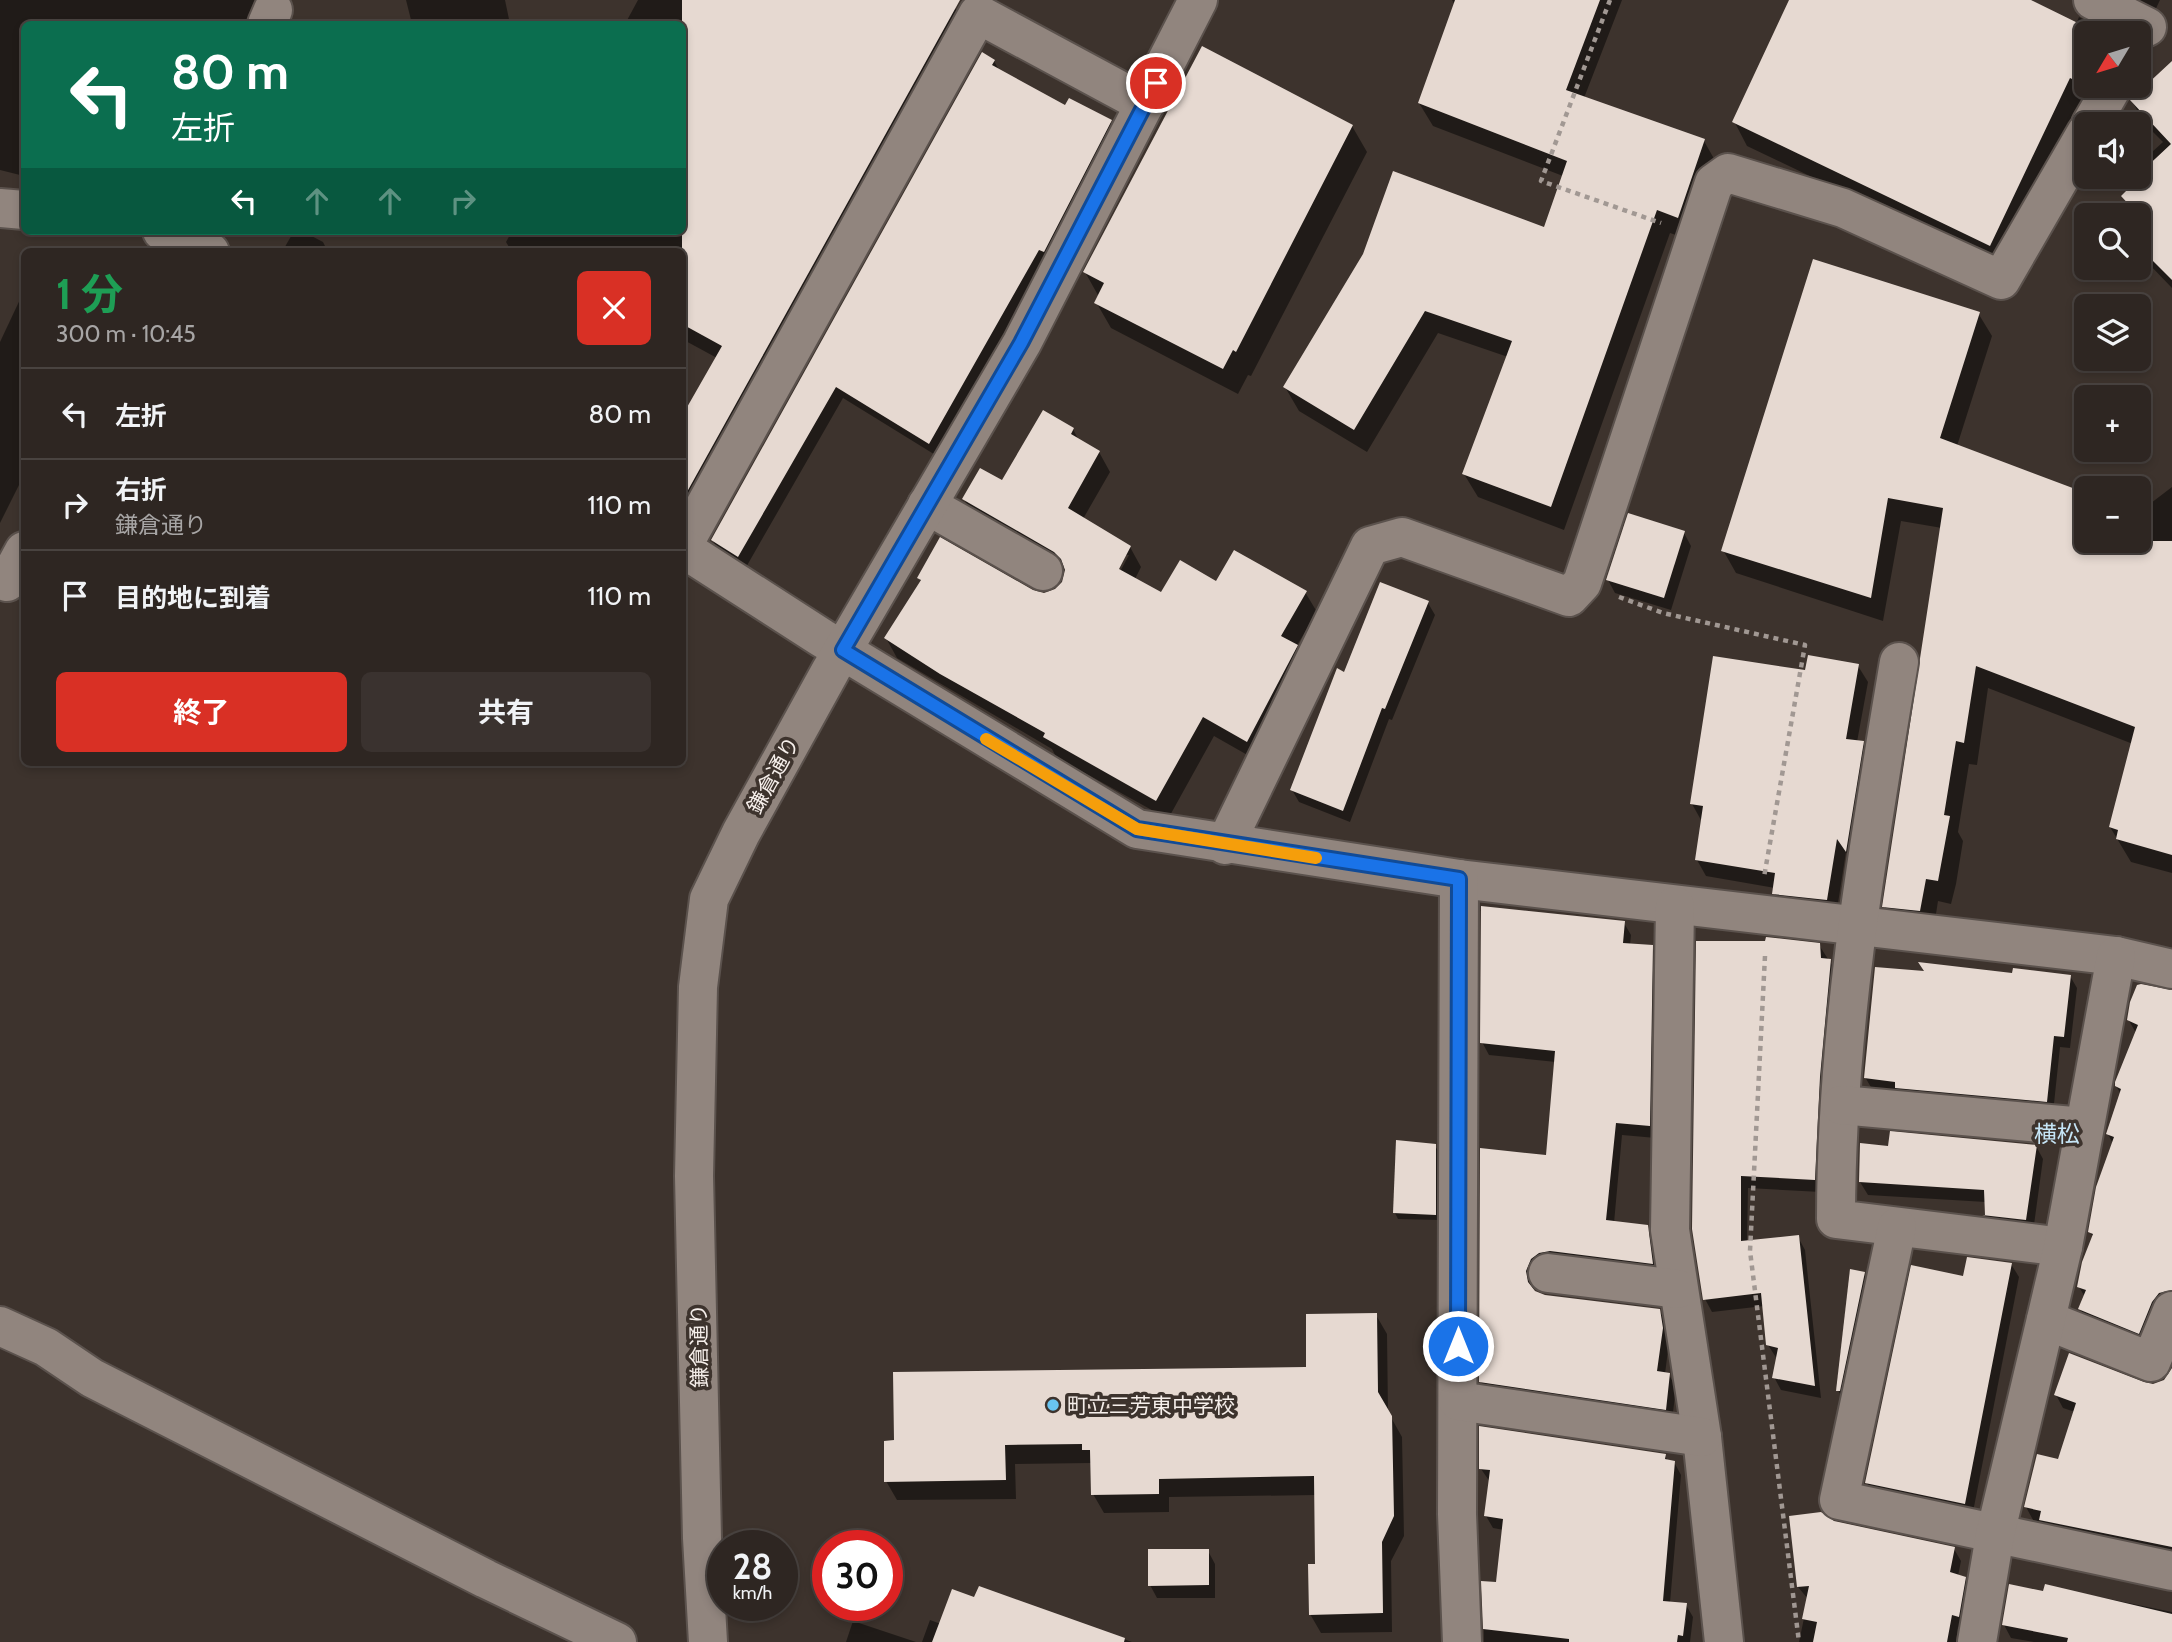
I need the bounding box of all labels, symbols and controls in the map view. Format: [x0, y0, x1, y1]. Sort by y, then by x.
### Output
north arrow [2074, 21, 2151, 98]
map controls [2074, 21, 2151, 553]
text: 80 m [171, 42, 289, 101]
icon: left [56, 49, 147, 140]
pin [1126, 53, 1186, 113]
icon: arrive [1137, 64, 1175, 102]
text: 左折 [171, 108, 235, 147]
button: sound [2074, 112, 2151, 189]
icon: left [225, 182, 263, 220]
icon: ahead [298, 182, 336, 220]
icon: ahead [371, 182, 409, 220]
icon: right [444, 182, 482, 220]
button: search [2074, 203, 2151, 280]
text: 1 分 [56, 268, 123, 320]
button: close [577, 271, 651, 345]
button: layers [2074, 294, 2151, 371]
text: 300 m · 10:45 [56, 320, 196, 348]
button: + [2074, 385, 2151, 462]
icon: left [56, 395, 94, 433]
text: 80 m [588, 398, 651, 430]
text: 左折 [115, 400, 167, 432]
text: 右折 [115, 474, 167, 506]
button: − [2074, 476, 2151, 553]
icon: right [56, 486, 94, 524]
text: 110 m [587, 489, 651, 521]
text: 鎌倉通り [115, 511, 207, 539]
icon: arrive [56, 577, 94, 615]
text: 110 m [587, 580, 651, 612]
text: 目的地に到着 [115, 582, 271, 614]
button: 終了 [56, 672, 347, 752]
button: 共有 [361, 672, 651, 752]
street label: 鎌倉通り [742, 732, 804, 818]
district label: 横松 [2034, 1120, 2080, 1148]
street label: 鎌倉通り [686, 1304, 712, 1388]
position arrow [1421, 1309, 1495, 1383]
place label: 町立三芳東中学校 [1067, 1393, 1235, 1418]
marker: 町立三芳東中学校 [1045, 1397, 1061, 1413]
speed limit sign: 30 [812, 1530, 903, 1621]
text: 28 [733, 1545, 772, 1588]
text: km/h [733, 1582, 772, 1604]

